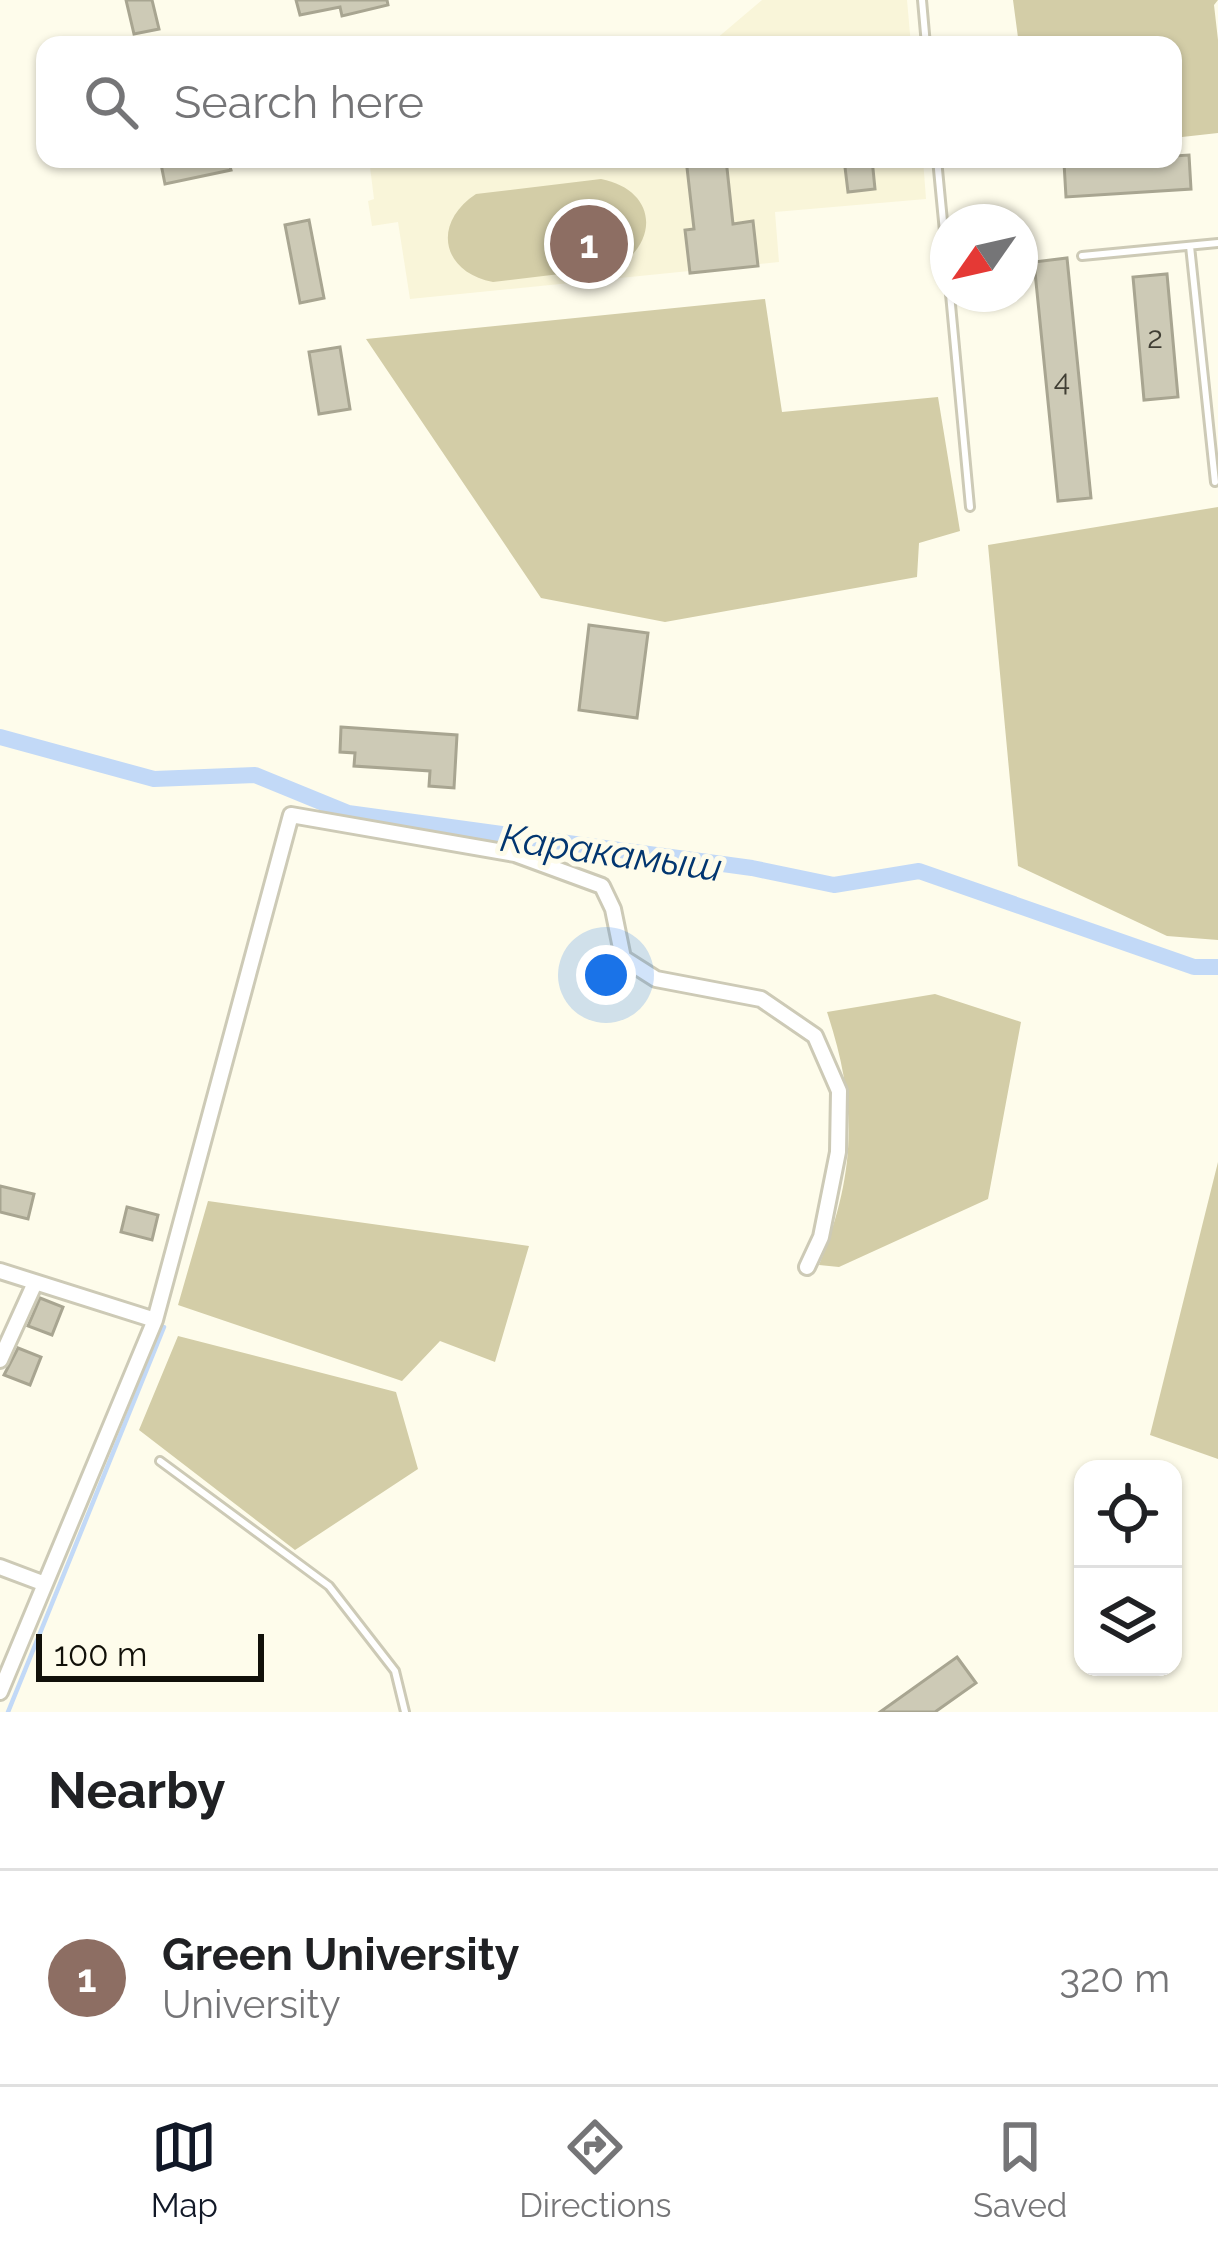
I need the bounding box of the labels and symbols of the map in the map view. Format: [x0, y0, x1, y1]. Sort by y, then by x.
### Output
pin: 1 [550, 199, 628, 289]
north arrow [930, 204, 1038, 312]
house number: 2 [1147, 320, 1163, 355]
house number: 4 [1054, 363, 1070, 398]
water label: Каракамыш [498, 814, 724, 890]
your location [576, 945, 636, 1005]
scale bar [36, 1628, 264, 1681]

